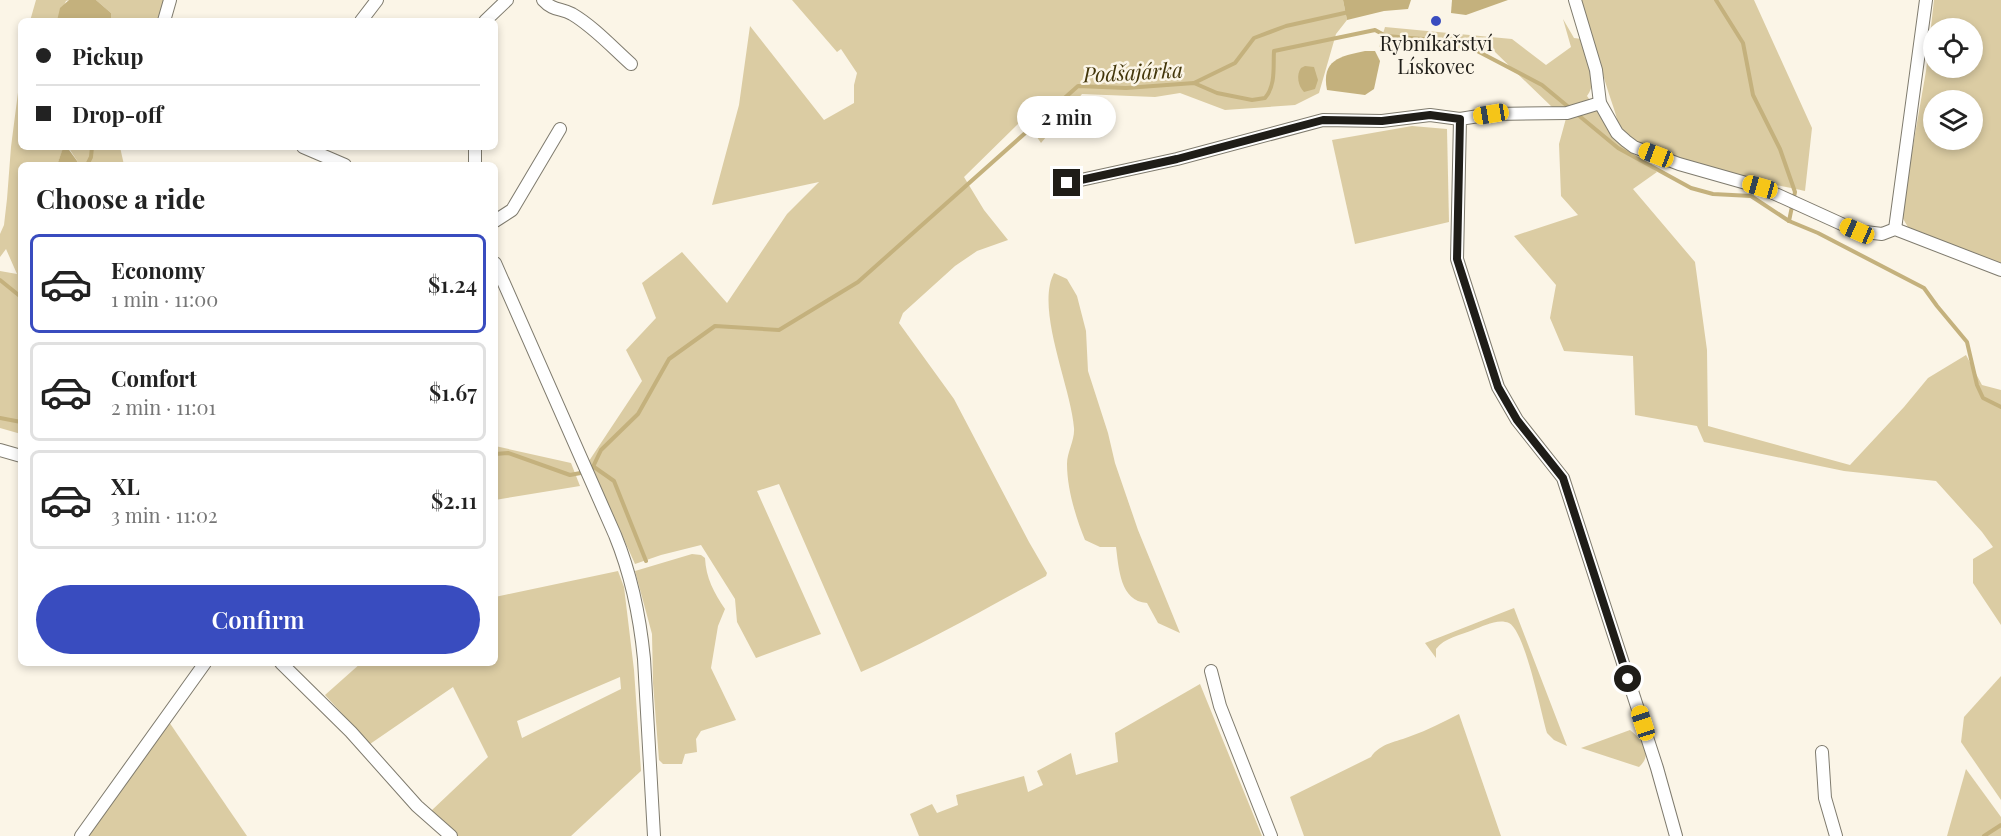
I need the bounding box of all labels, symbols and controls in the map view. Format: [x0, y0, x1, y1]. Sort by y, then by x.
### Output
marker: Rybníkářství Lískovec [1429, 14, 1443, 28]
map controls [1923, 18, 1983, 150]
button: locate [1923, 18, 1983, 78]
place label: Rybníkářství Lískovec [1379, 29, 1493, 79]
text: Pickup [72, 41, 143, 71]
water label: Podšajárka [1081, 54, 1184, 88]
button: layers [1923, 90, 1983, 150]
callout: 2 min [1018, 96, 1116, 138]
text: Drop-off [72, 99, 163, 129]
car [1472, 102, 1510, 126]
text: 2 min [1041, 103, 1092, 130]
car [1636, 140, 1676, 170]
route end [1053, 169, 1080, 196]
car [1740, 173, 1780, 201]
text: Choose a ride [36, 180, 205, 216]
car [1837, 215, 1877, 247]
text: Economy [111, 255, 205, 285]
icon: car [39, 257, 93, 311]
text: $1.24 [428, 269, 477, 299]
text: 1 min · 11:00 [111, 285, 218, 312]
text: Comfort [111, 363, 197, 393]
icon: car [39, 365, 93, 419]
text: $1.67 [429, 377, 477, 407]
text: 2 min · 11:01 [111, 393, 216, 420]
text: XL [111, 471, 140, 501]
icon: car [39, 473, 93, 527]
text: $2.11 [431, 485, 477, 515]
text: 3 min · 11:02 [111, 501, 218, 528]
button: Confirm [36, 585, 480, 654]
route start [1614, 665, 1641, 692]
car [1629, 703, 1657, 743]

